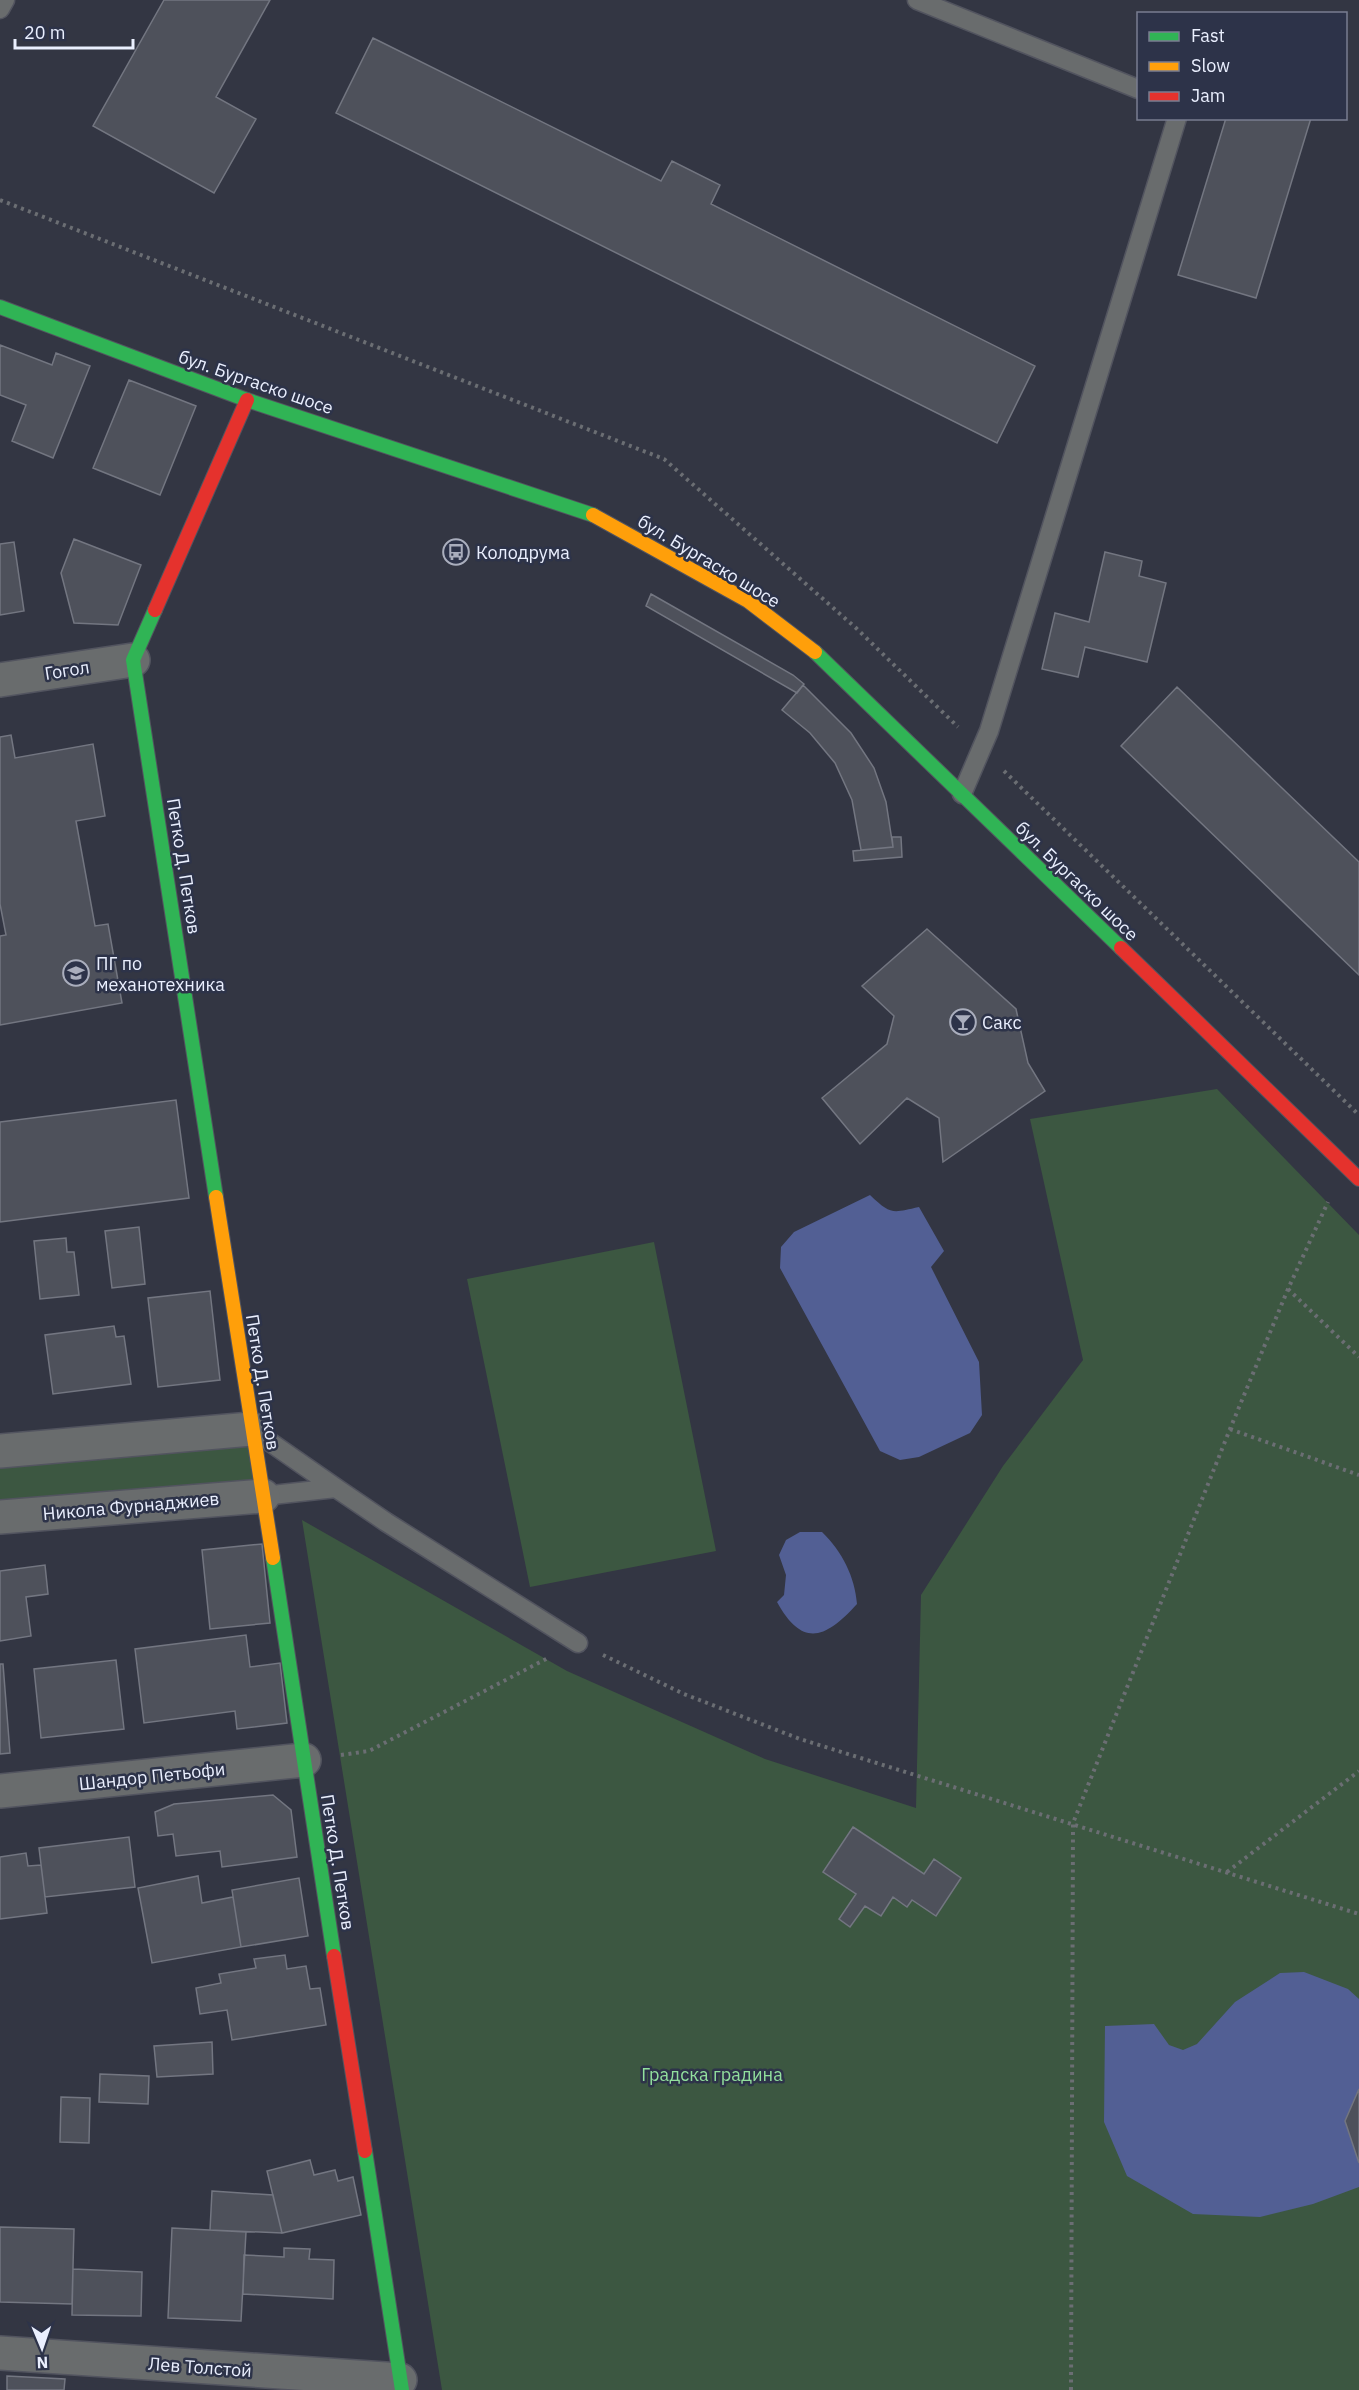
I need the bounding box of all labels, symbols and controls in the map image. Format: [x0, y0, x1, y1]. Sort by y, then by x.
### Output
scale bar [15, 12, 134, 50]
legend [1137, 12, 1347, 120]
text: 20 m [24, 21, 66, 44]
text: Fast [1191, 24, 1225, 47]
text: Slow [1191, 54, 1230, 77]
text: Jam [1191, 84, 1226, 107]
street label: бул. Бургаско шосе [176, 345, 337, 419]
street label: бул. Бургаско шосе [634, 509, 785, 613]
bus stop icon: Колодрума [441, 537, 471, 567]
place label: Колодрума [476, 541, 570, 564]
street label: Гогол [43, 655, 91, 685]
street label: Петко Д. Петков [162, 796, 206, 936]
street label: бул. Бургаско шосе [1011, 816, 1143, 946]
place label: ПГ по механотехника [96, 952, 225, 996]
school or university icon: ПГ по механотехника [61, 958, 91, 988]
bar icon: Сакс [948, 1007, 978, 1037]
place label: Сакс [982, 1011, 1021, 1034]
street label: Петко Д. Петков [241, 1312, 285, 1452]
street label: Никола Фурнаджиев [42, 1487, 220, 1525]
street label: Шандор Петьофи [78, 1757, 226, 1795]
street label: Петко Д. Петков [316, 1792, 360, 1932]
park label: Градска градина [641, 2063, 783, 2086]
north arrow [12, 2318, 72, 2378]
street label: Лев Толстой [147, 2352, 253, 2382]
text: N [36, 2353, 49, 2373]

